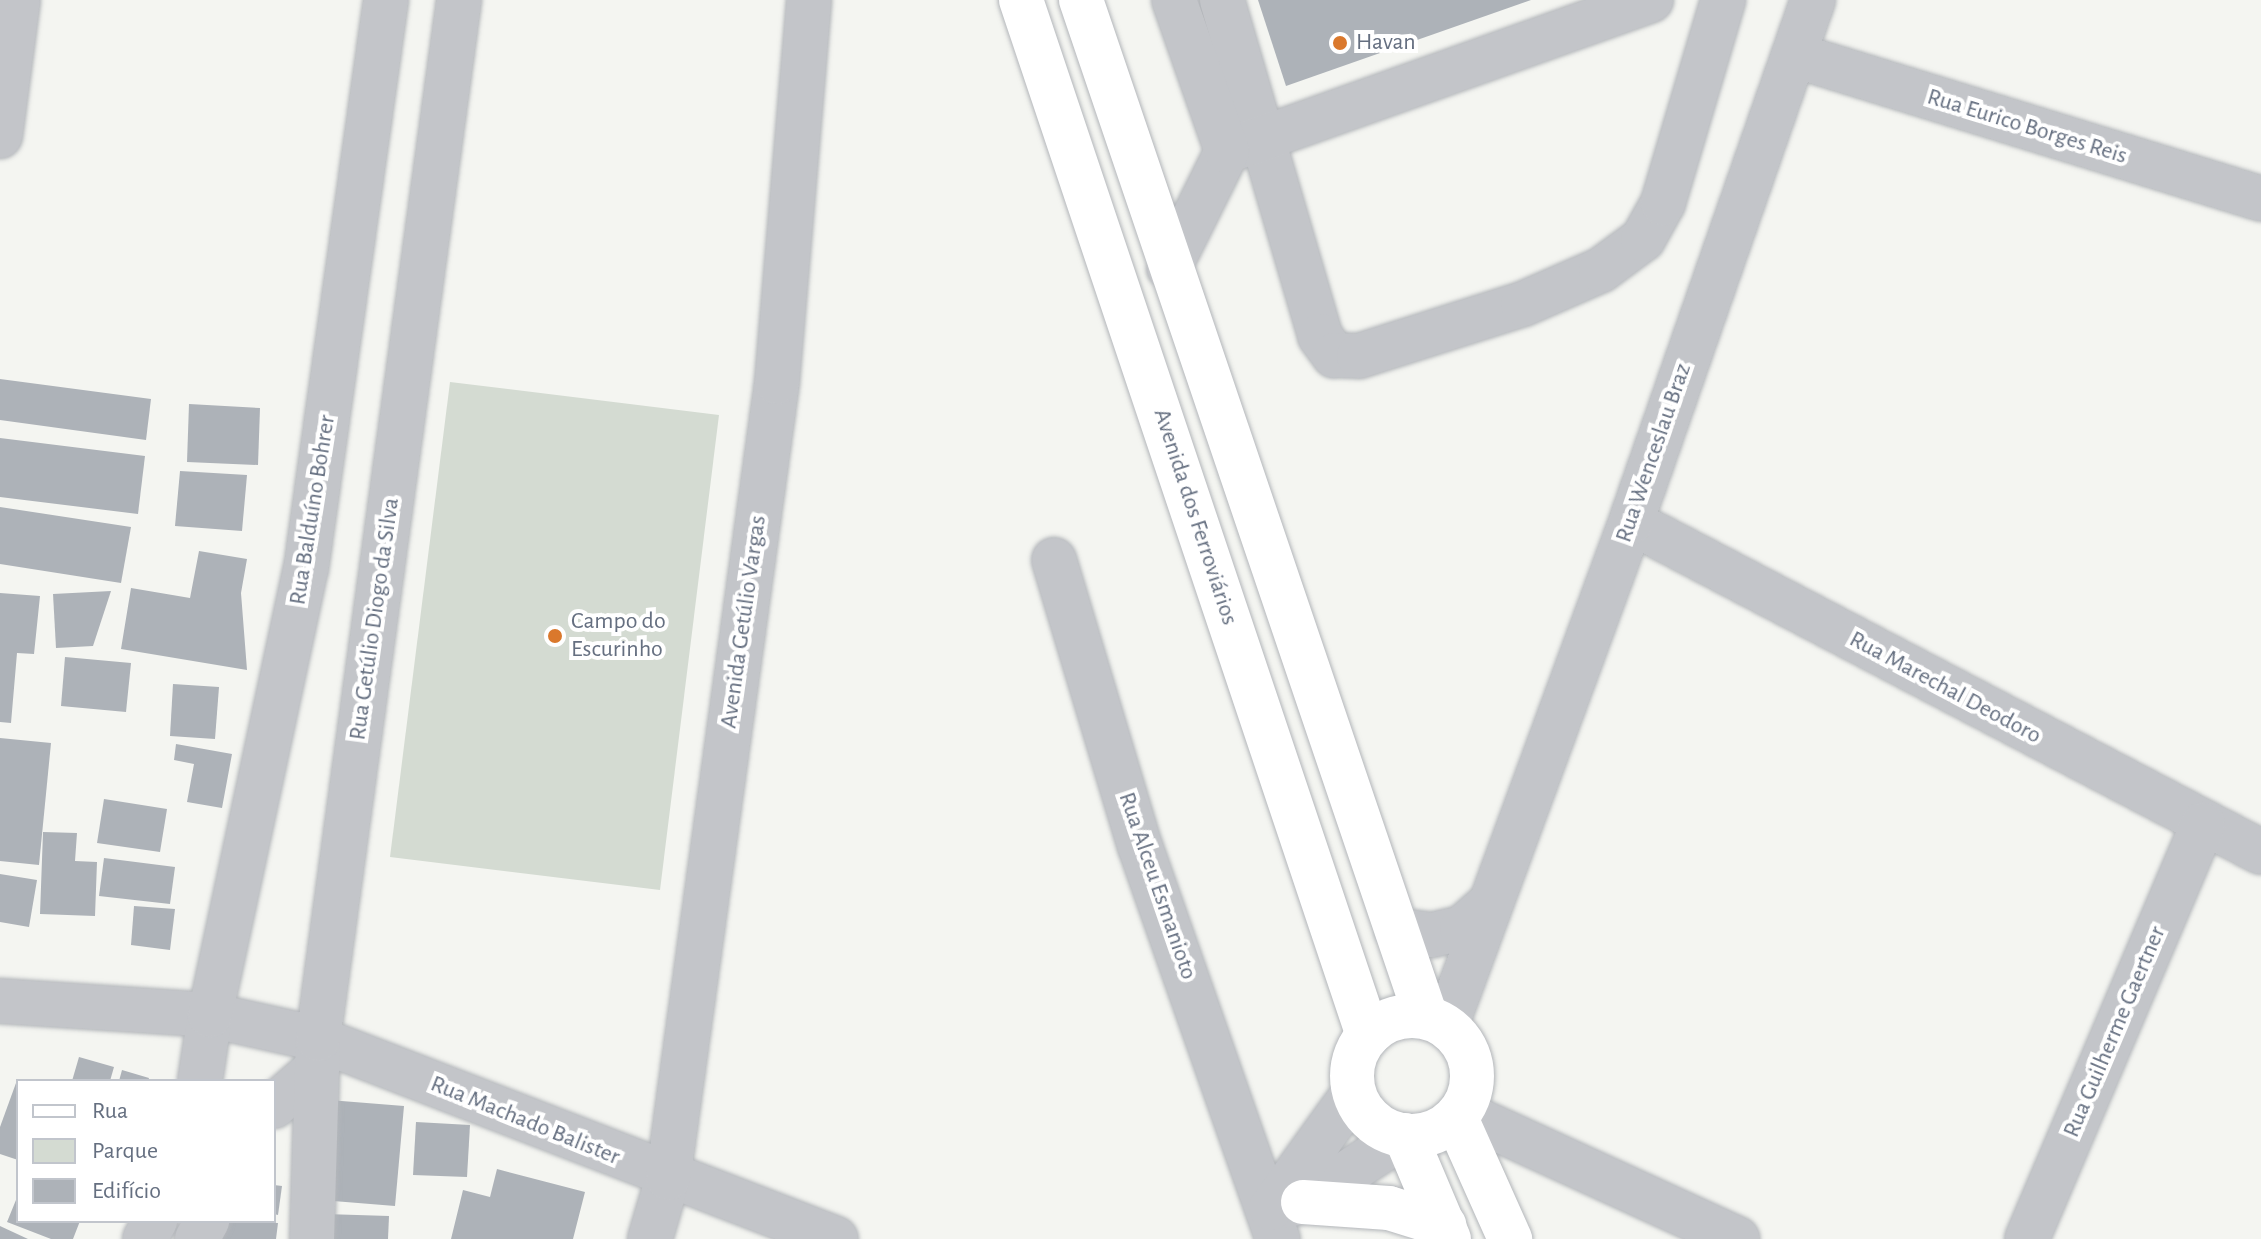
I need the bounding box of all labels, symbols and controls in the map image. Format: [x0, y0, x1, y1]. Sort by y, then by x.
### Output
place label: Havan [1356, 29, 1416, 57]
marker: Havan [1331, 34, 1349, 52]
street label: Rua Eurico Borges Reis [1924, 83, 2130, 171]
street label: Rua Wenceslau Braz [1610, 360, 1698, 546]
street label: Avenida dos Ferroviários [1146, 405, 1244, 629]
street label: Rua Balduíno Bohrer [284, 413, 342, 607]
street label: Rua Getúlio Diogo da Silva [344, 496, 406, 742]
street label: Avenida Getúlio Vargas [715, 514, 773, 730]
place label: Campo do Escurinho [571, 608, 666, 664]
street label: Rua Marechal Deodoro [1844, 625, 2046, 751]
marker: Campo do Escurinho [546, 627, 564, 645]
street label: Rua Alceu Esmanioto [1111, 789, 1203, 983]
street label: Rua Guilherme Gaertner [2058, 922, 2172, 1142]
street label: Rua Machado Balister [426, 1070, 624, 1172]
legend [16, 1079, 276, 1223]
text: Rua [92, 1099, 128, 1123]
text: Parque [92, 1139, 158, 1163]
text: Edifício [92, 1179, 161, 1203]

